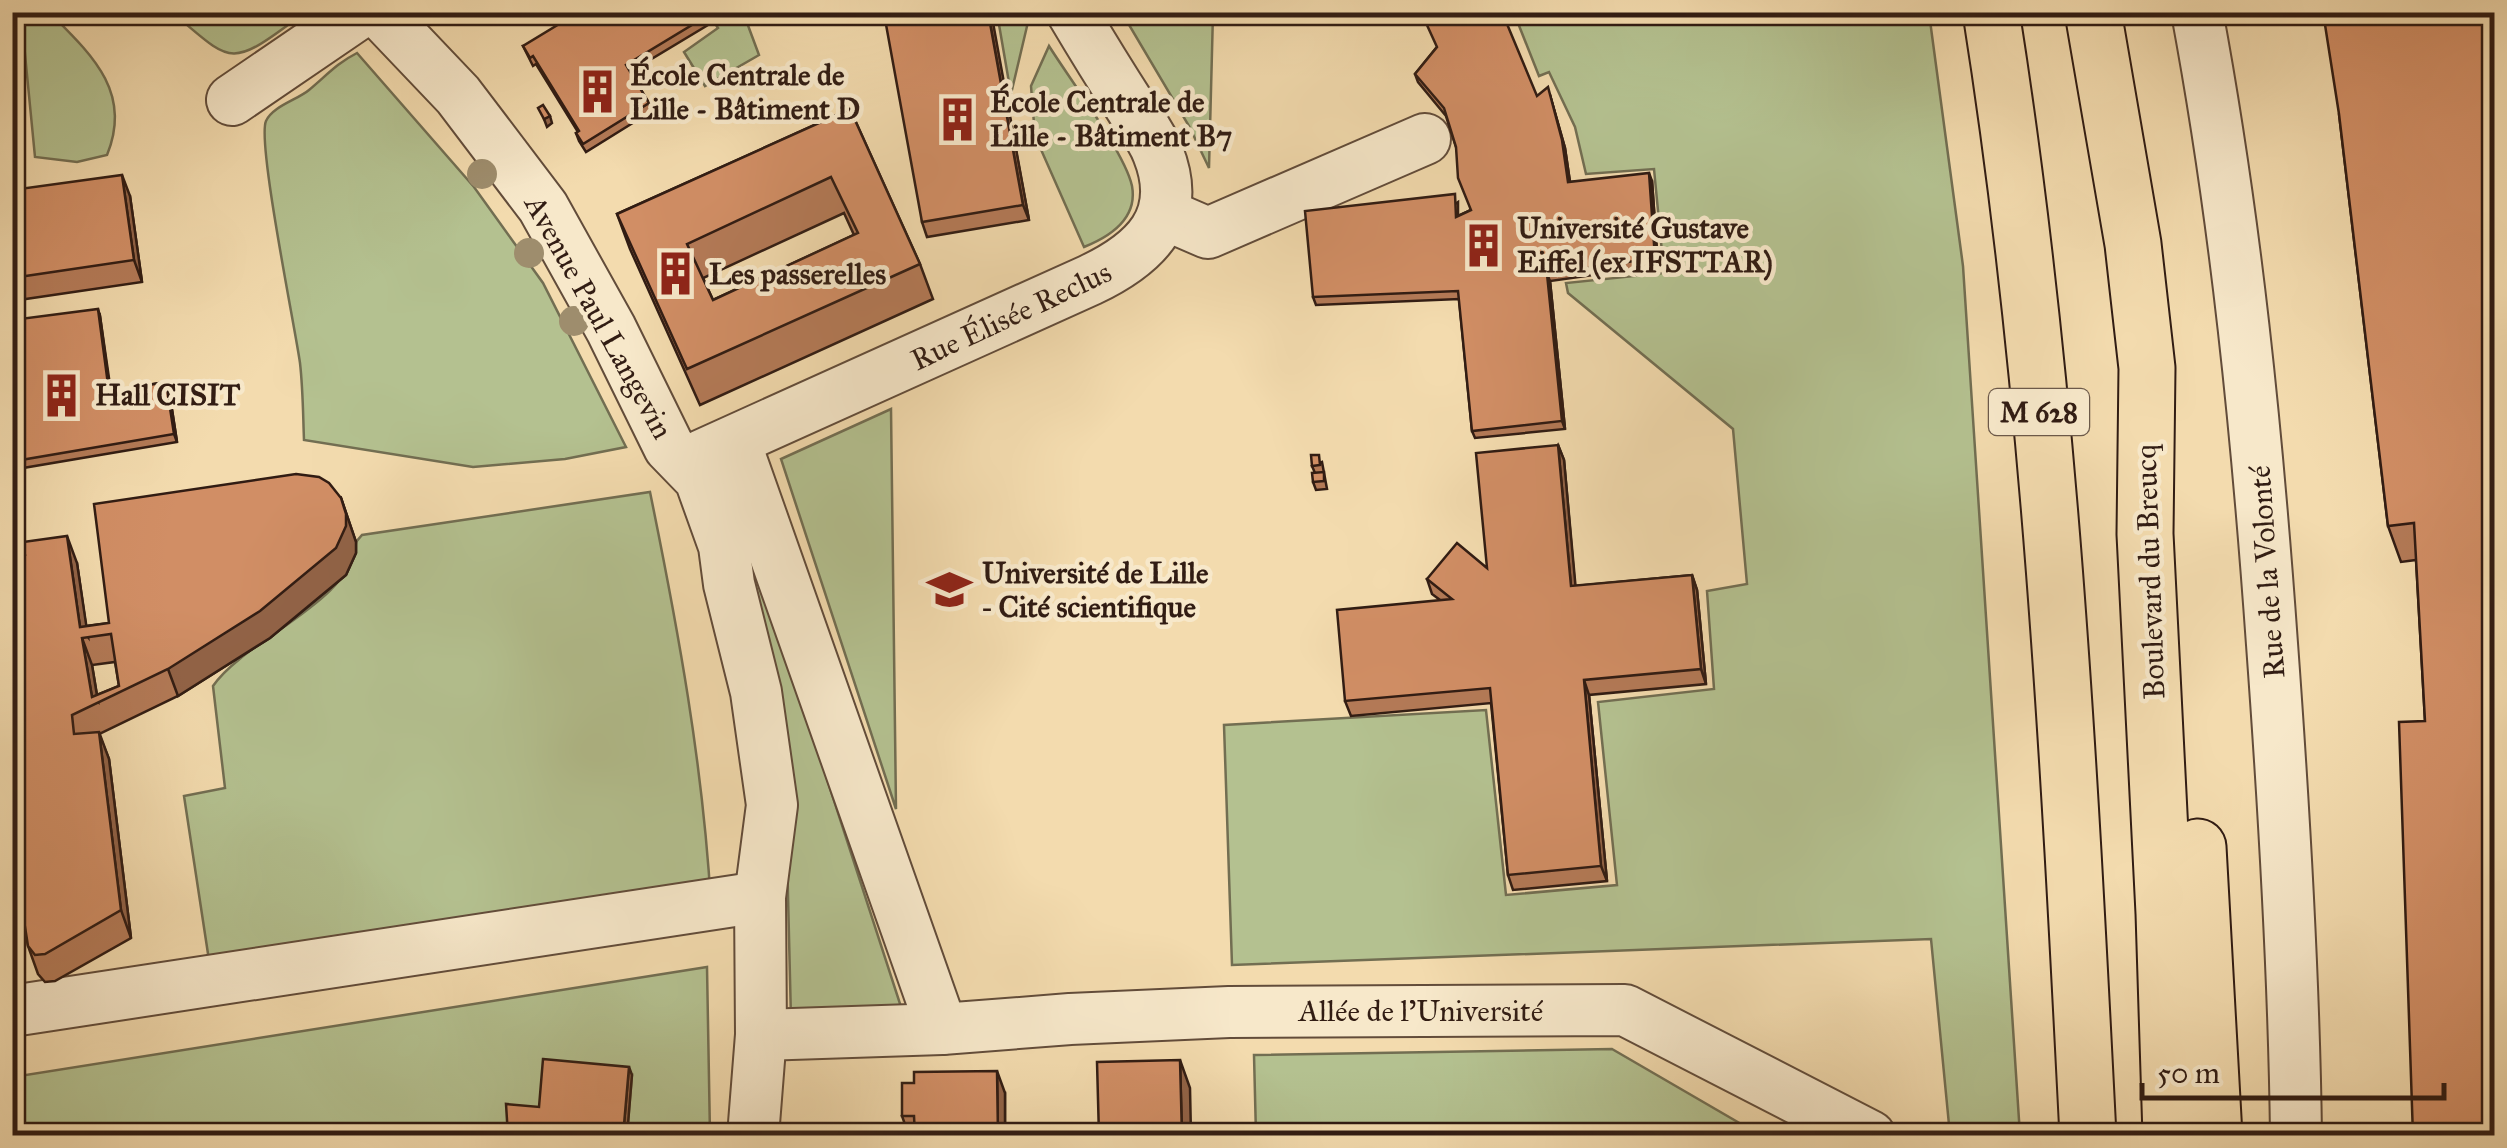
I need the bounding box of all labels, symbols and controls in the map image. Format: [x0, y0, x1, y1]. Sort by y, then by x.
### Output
place label: École Centrale de Lille - Bâtiment D [630, 56, 860, 127]
building icon: École Centrale de Lille - Bâtiment D [573, 68, 621, 116]
place label: École Centrale de Lille - Bâtiment B7 [990, 83, 1232, 154]
building icon: École Centrale de Lille - Bâtiment B7 [933, 95, 981, 143]
street label: Avenue Paul Langevin [516, 187, 681, 445]
place label: Université Gustave Eiffel (ex IFSTTAR) [1517, 210, 1773, 281]
building icon: Université Gustave Eiffel (ex IFSTTAR) [1460, 221, 1508, 269]
building icon: Les passerelles [652, 250, 700, 298]
street label: Rue Élisée Reclus [905, 253, 1117, 378]
place label: Les passerelles [709, 256, 886, 292]
building icon: Hall CISIT [38, 371, 86, 419]
place label: Hall CISIT [95, 377, 241, 413]
road number: M 628 [1989, 389, 2089, 435]
street label: Boulevard du Breucq [2128, 443, 2172, 700]
street label: Rue de la Volonté [2242, 464, 2292, 680]
place label: Université de Lille ‐ Cité scientifique [982, 555, 1209, 625]
school or university icon: Université de Lille ‐ Cité scientifique [925, 566, 973, 614]
street label: Allée de l'Université [1297, 993, 1544, 1029]
scale bar [2142, 1038, 2444, 1100]
text: 50 m [2157, 1055, 2220, 1091]

